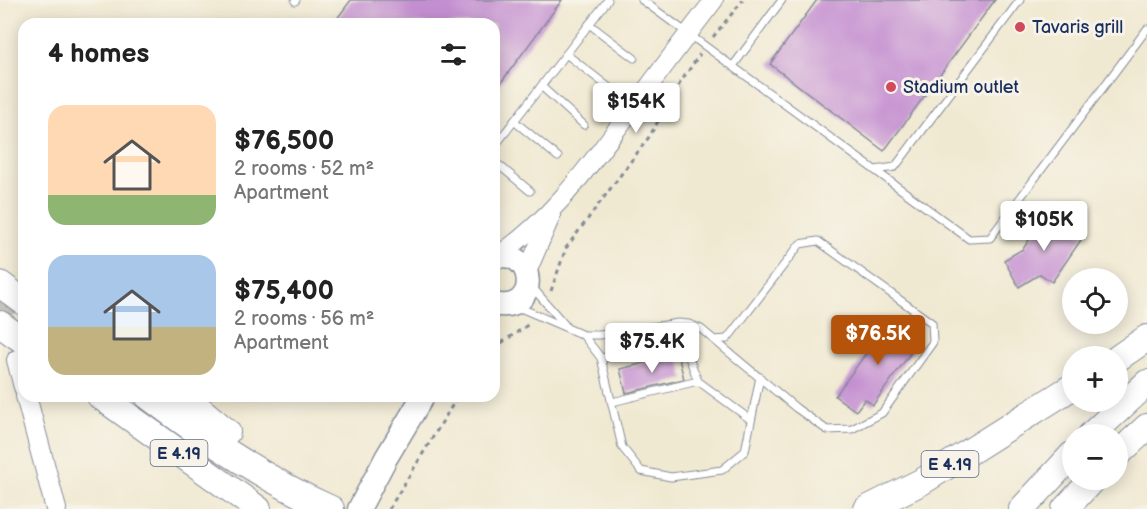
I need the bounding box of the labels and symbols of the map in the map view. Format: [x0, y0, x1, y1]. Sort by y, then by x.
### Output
place label: Tavaris grill [1032, 17, 1123, 38]
marker: Tavaris grill [1013, 20, 1027, 34]
place label: Stadium outlet [903, 77, 1020, 98]
marker: Stadium outlet [884, 80, 898, 94]
pin: $154K [594, 83, 678, 134]
pin: $105K [1002, 201, 1086, 252]
pin: $76.5K [829, 315, 927, 366]
pin: $75.4K [603, 323, 701, 374]
road number: E 4.19 [150, 440, 207, 466]
road number: E 4.19 [922, 451, 978, 477]

